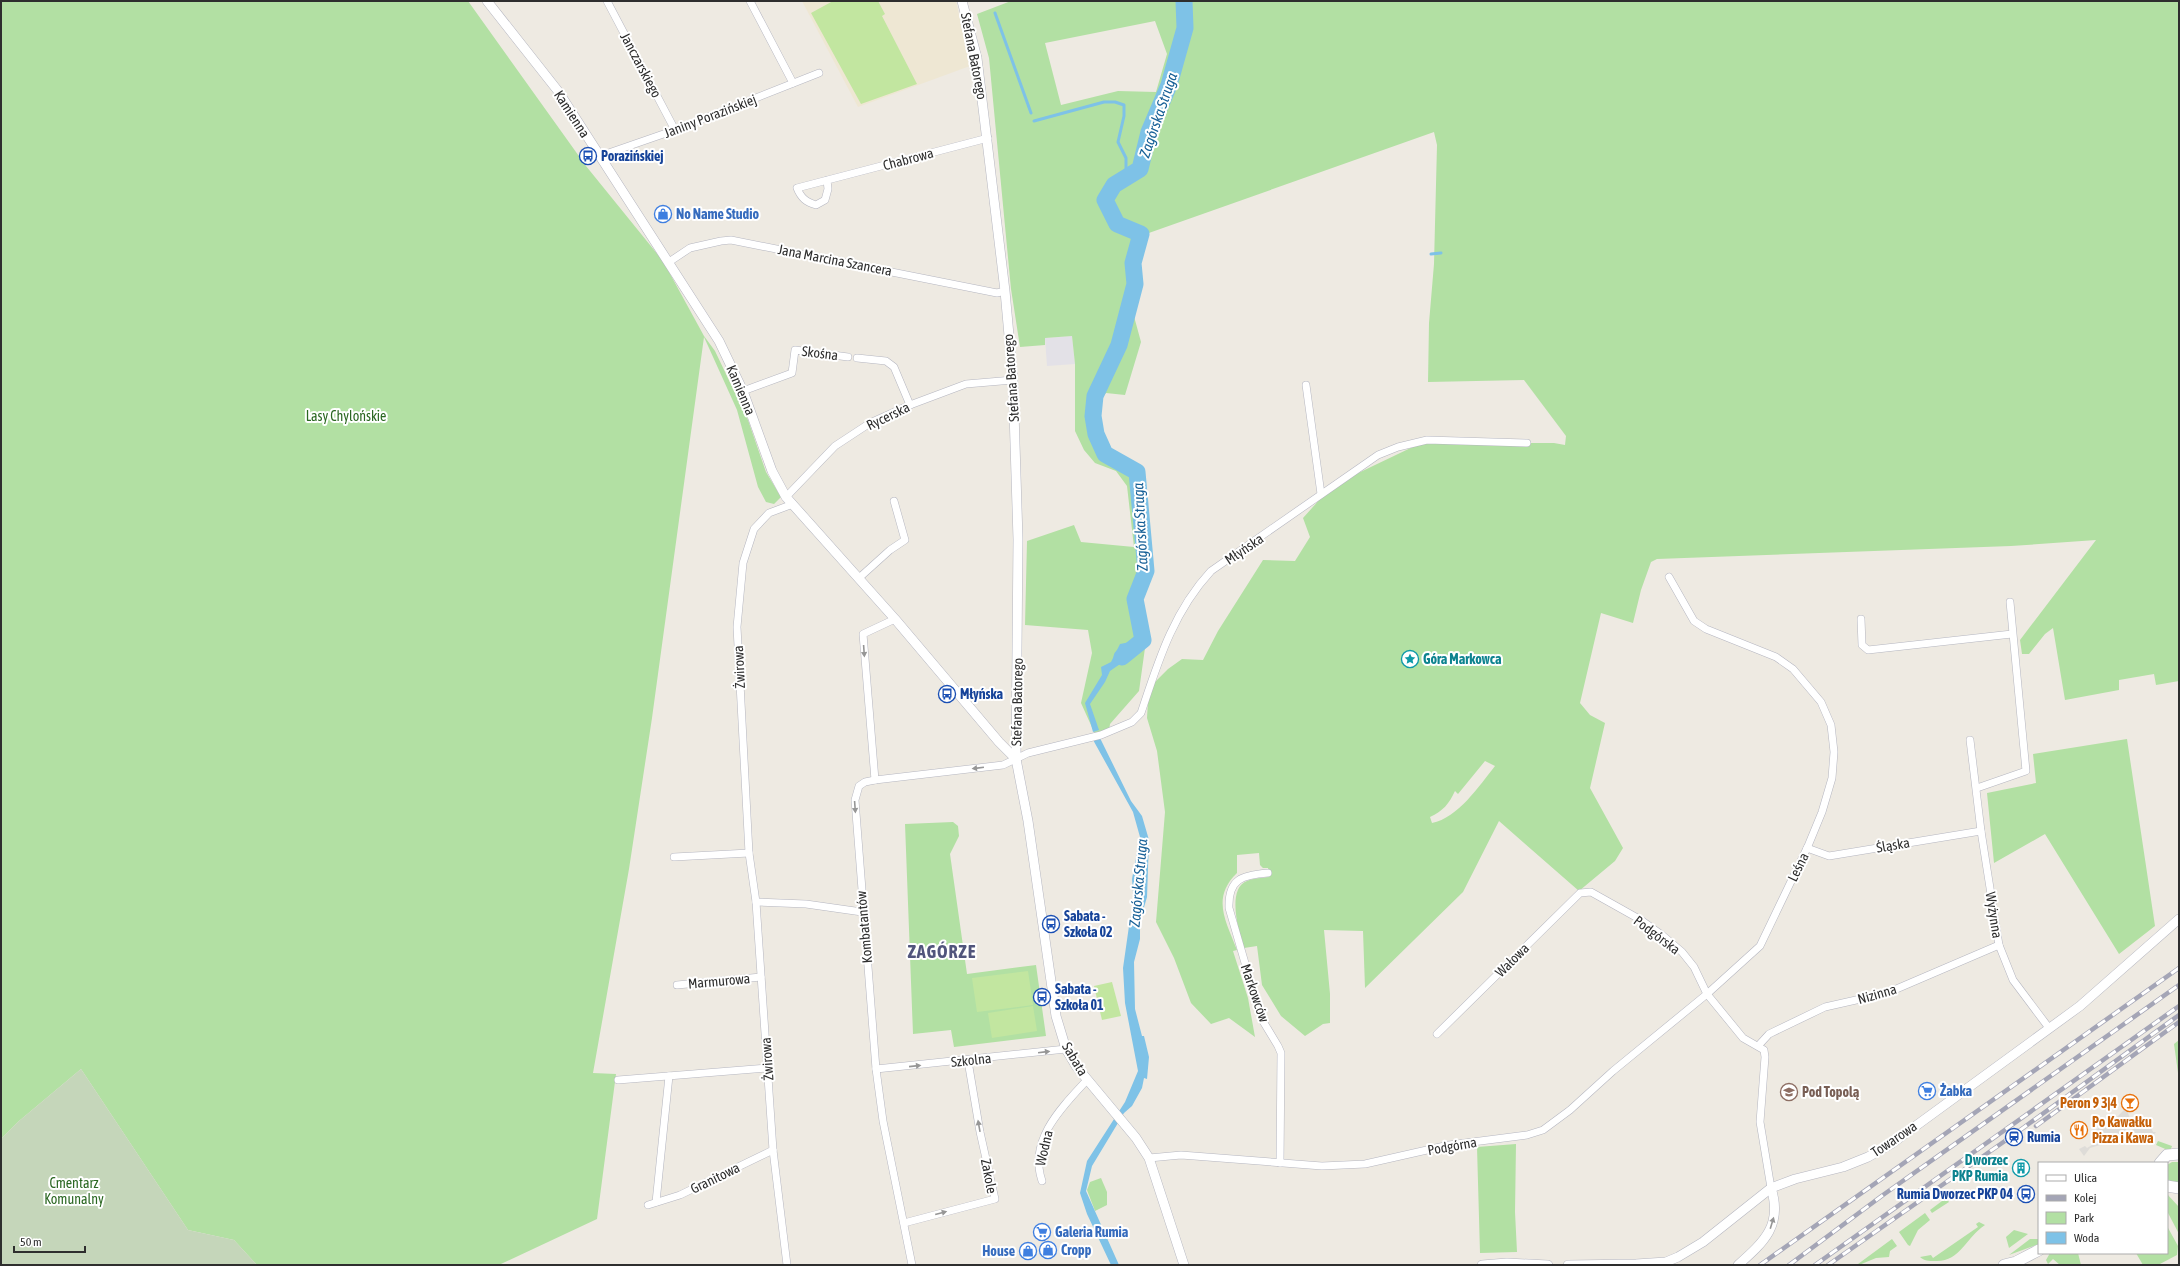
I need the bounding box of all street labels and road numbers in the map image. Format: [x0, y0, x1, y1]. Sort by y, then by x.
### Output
street label: Stefana Batorego [958, 11, 990, 101]
street label: Janczarskiego [617, 30, 665, 100]
street label: Kamienna [551, 87, 593, 141]
street label: Janiny Porazińskiej [662, 91, 758, 141]
street label: Chabrowa [881, 145, 935, 173]
street label: Jana Marcina Szancera [777, 241, 893, 279]
street label: Stefana Batorego [1000, 333, 1022, 423]
street label: Skośna [801, 343, 839, 363]
street label: Kamienna [723, 363, 759, 417]
street label: Rycerska [864, 399, 912, 433]
street label: Młyńska [1222, 530, 1266, 568]
street label: Żwirowa [730, 645, 748, 689]
street label: Stefana Batorego [1008, 658, 1026, 746]
street label: Śląska [1875, 834, 1911, 856]
street label: Leśna [1784, 850, 1812, 884]
street label: Kombatantów [853, 890, 875, 964]
street label: Wyżynna [1982, 891, 2006, 939]
street label: Podgórska [1631, 912, 1683, 958]
street label: Wałowa [1492, 940, 1532, 980]
street label: Markowców [1238, 962, 1273, 1025]
street label: Marmurowa [687, 970, 751, 992]
street label: Nizinna [1856, 981, 1898, 1007]
street label: Żwirowa [758, 1037, 776, 1081]
street label: Sabata [1059, 1039, 1091, 1079]
street label: Szkolna [950, 1050, 992, 1070]
street label: Towarowa [1868, 1118, 1920, 1160]
street label: Wodna [1032, 1129, 1056, 1167]
street label: Podgórna [1426, 1134, 1478, 1158]
street label: Zakole [978, 1157, 1000, 1195]
street label: Granitowa [688, 1159, 742, 1197]

